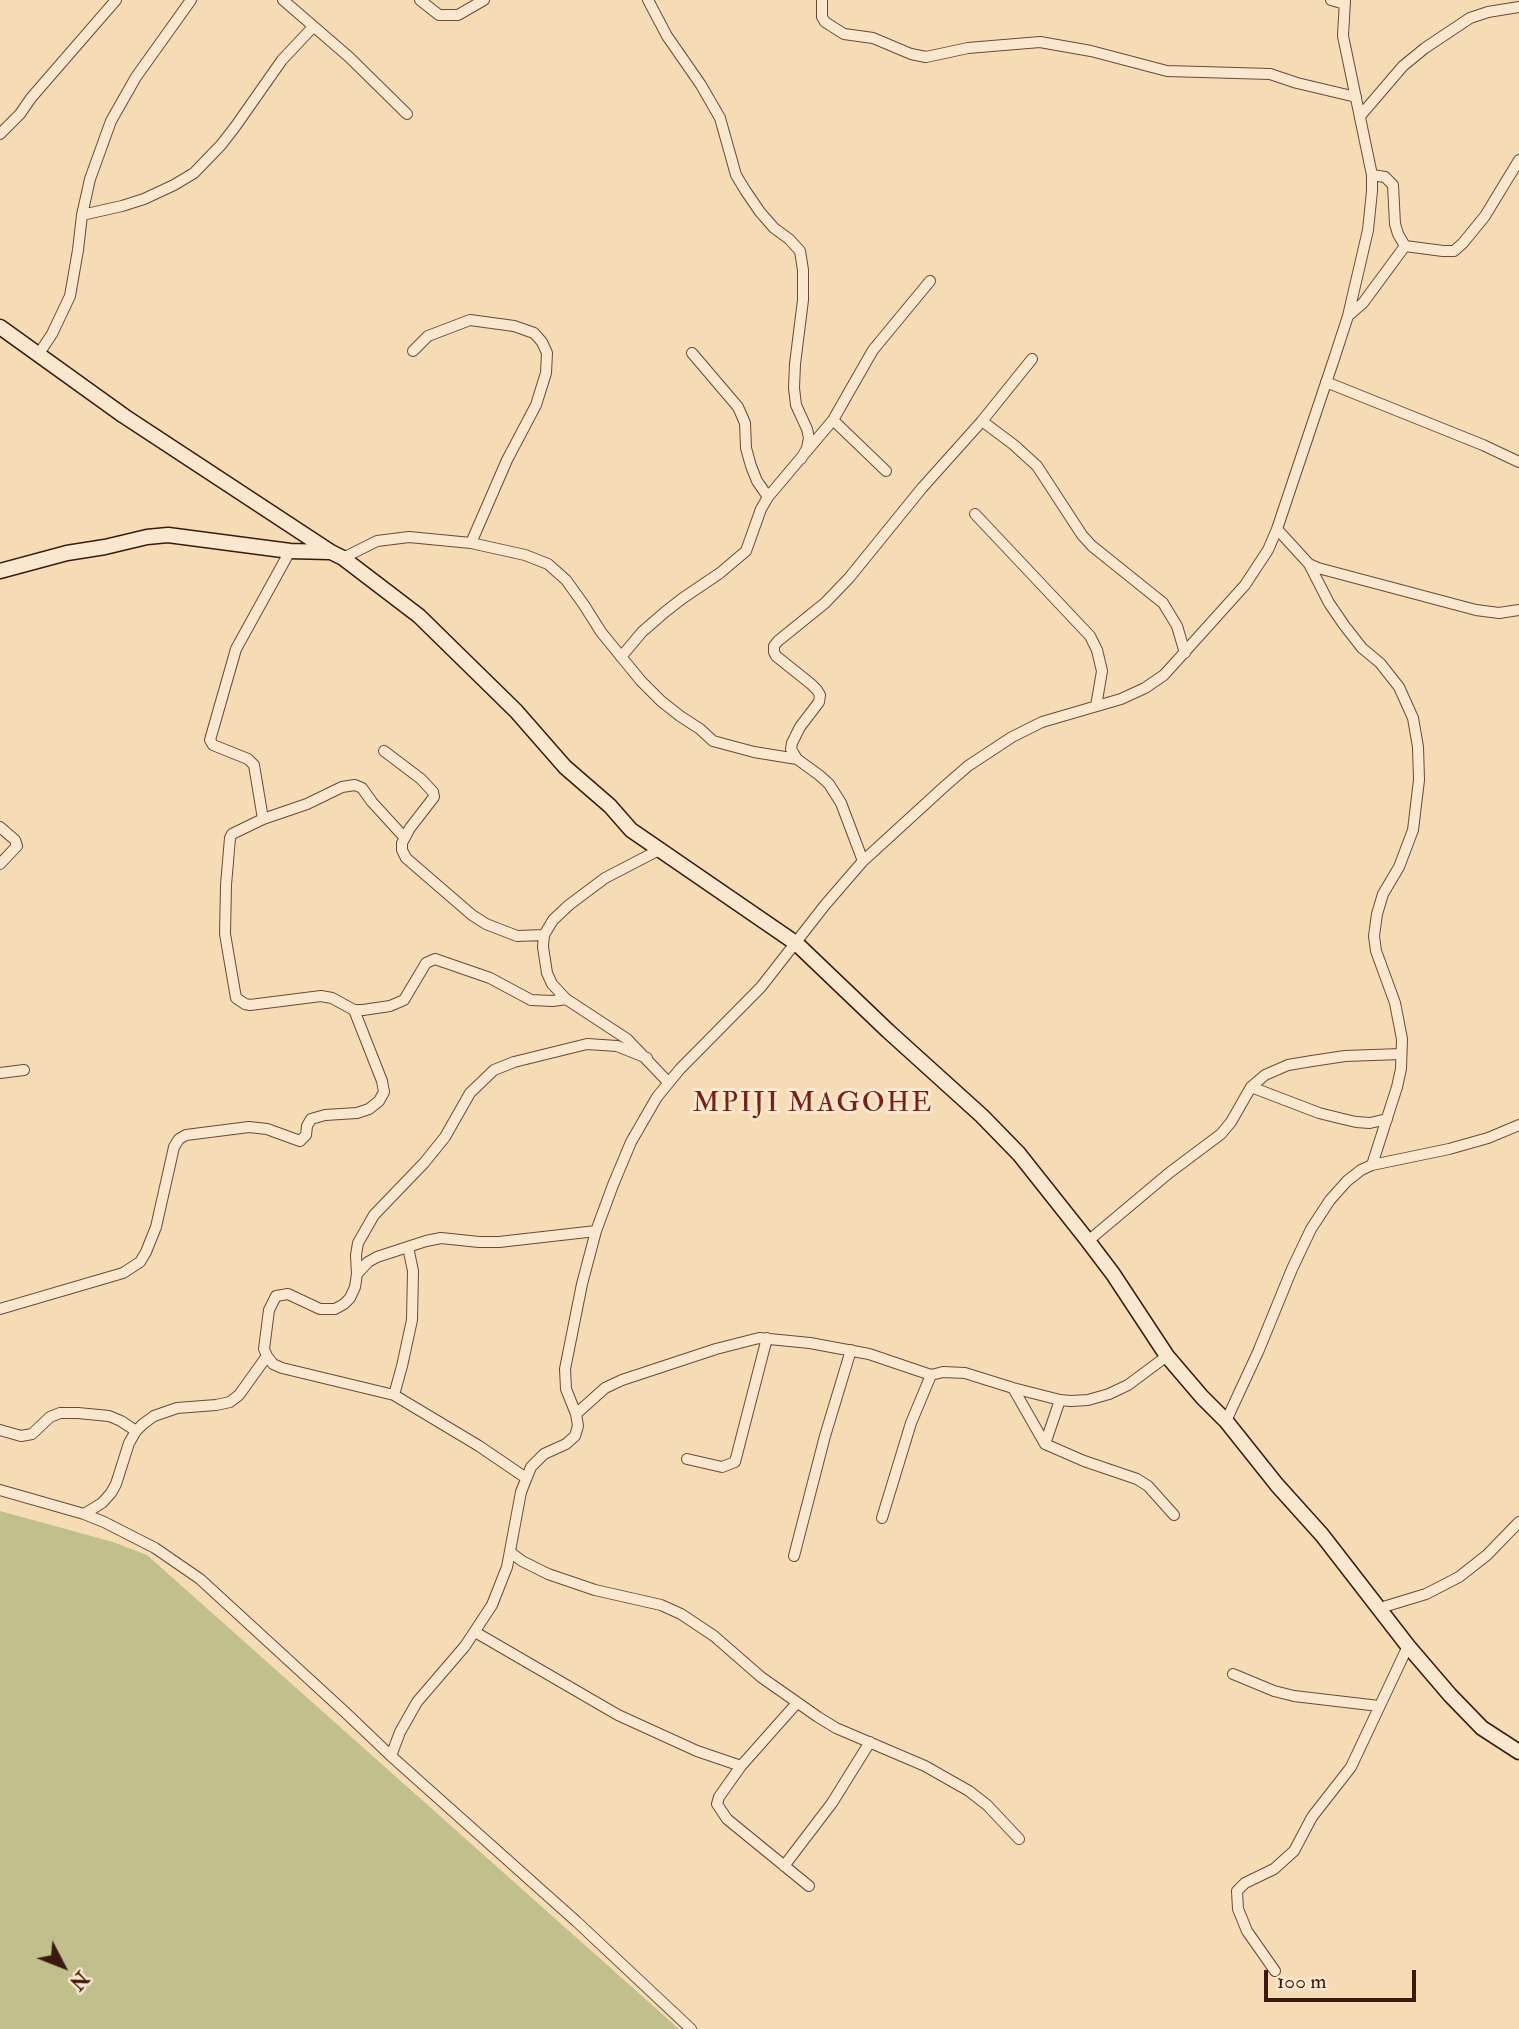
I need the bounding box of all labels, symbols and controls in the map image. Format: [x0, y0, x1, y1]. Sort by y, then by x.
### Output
district label: MPIJI MAGOHE [694, 1088, 932, 1122]
north arrow [28, 1931, 98, 2001]
scale bar [1267, 1955, 1419, 1999]
text: N [64, 1966, 93, 1994]
text: 100 m [1277, 1968, 1327, 1995]

